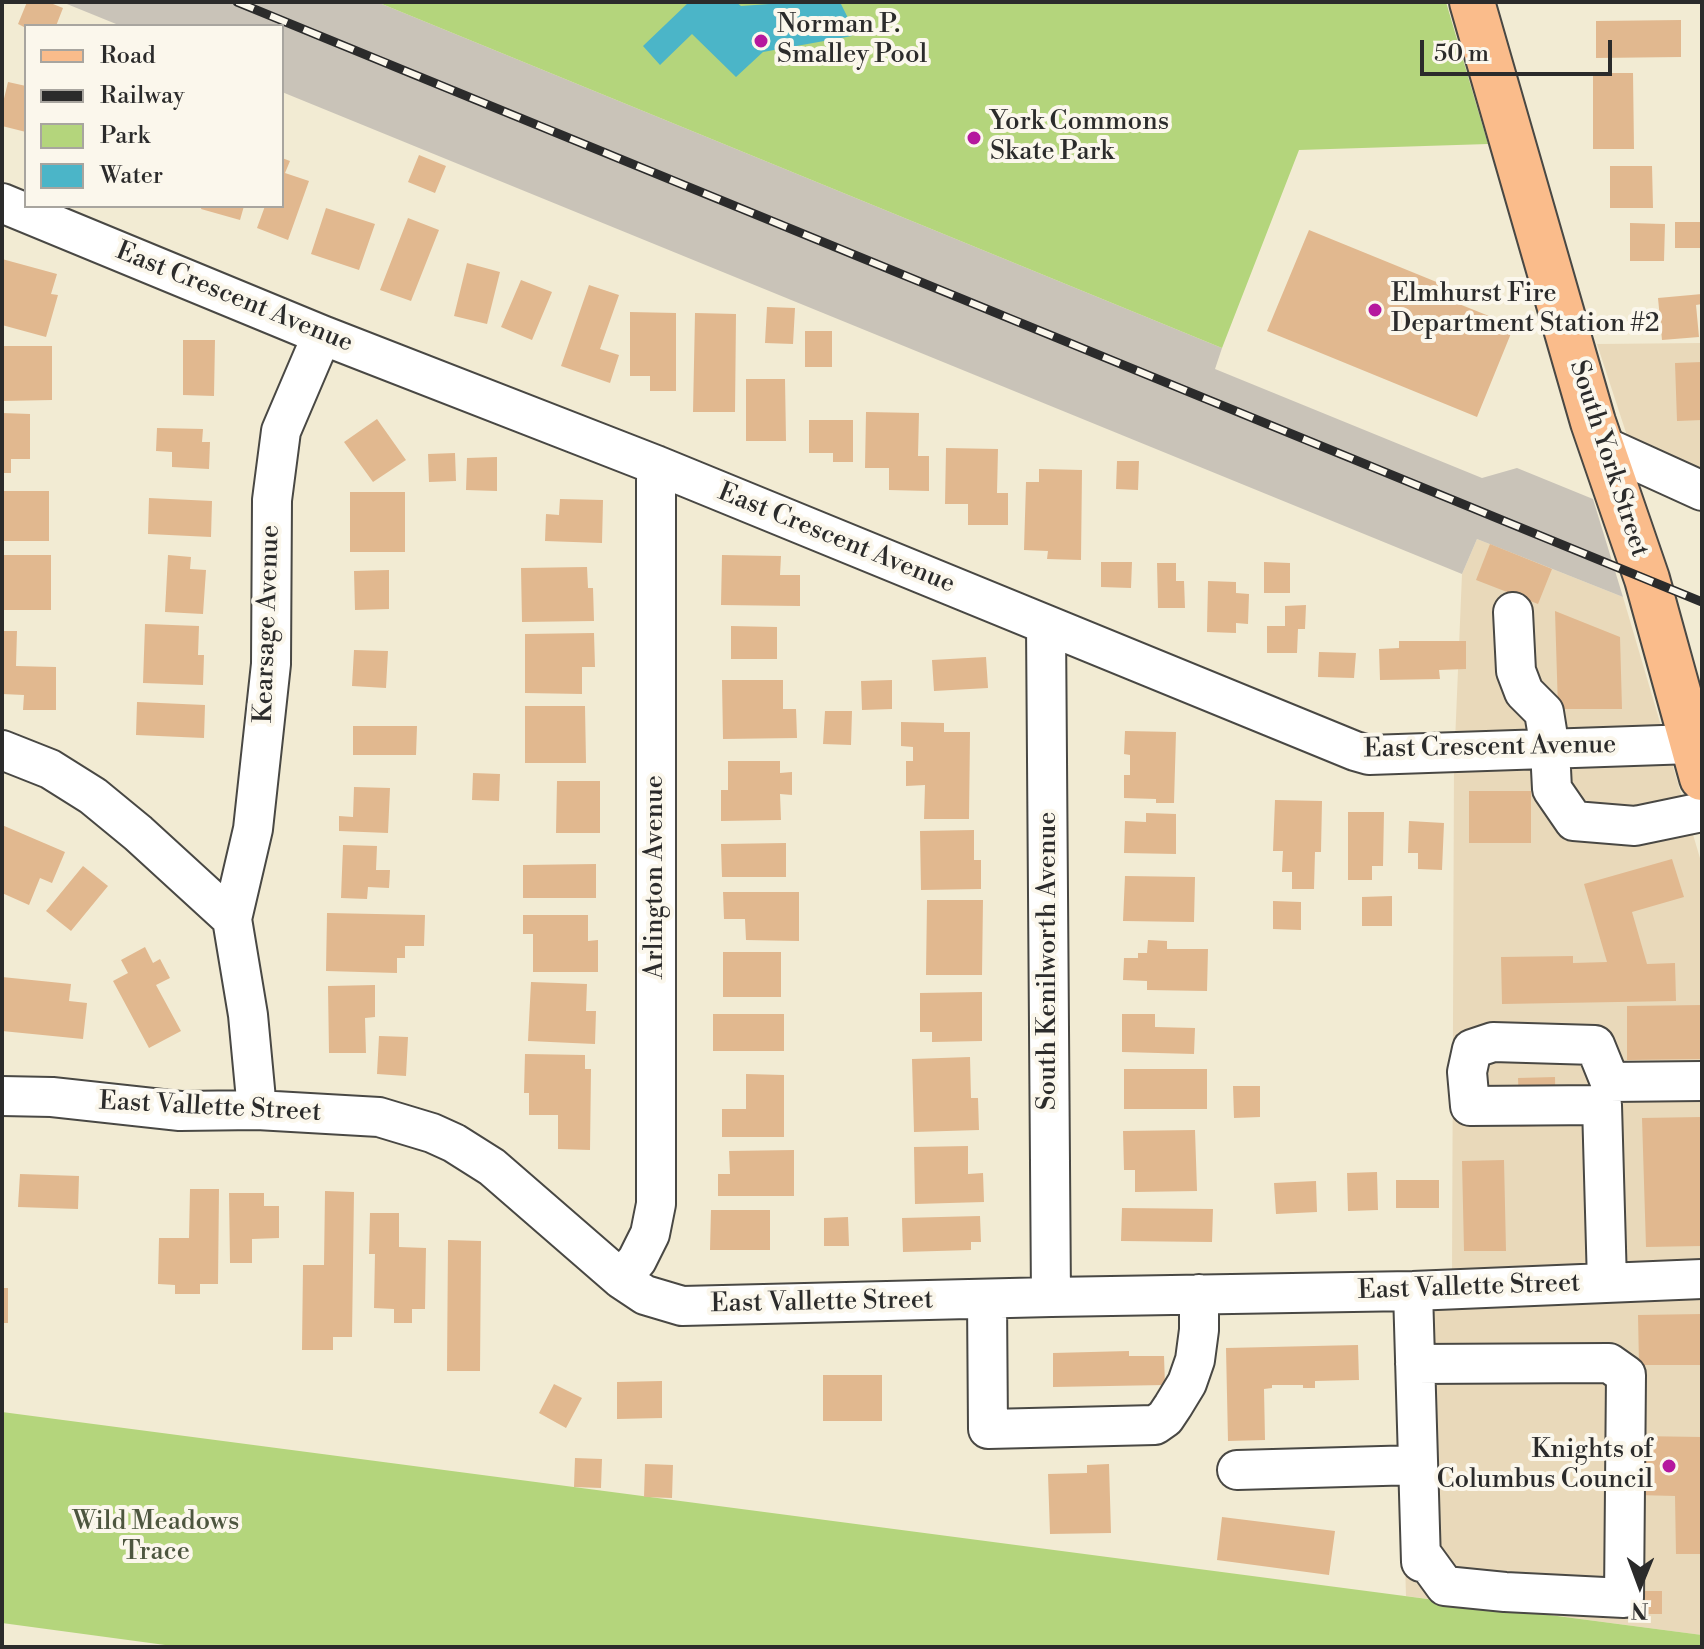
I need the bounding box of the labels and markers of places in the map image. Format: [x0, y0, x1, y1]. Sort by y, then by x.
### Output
place label: Norman P. Smalley Pool [777, 10, 927, 72]
marker: Norman P. Smalley Pool [752, 32, 770, 50]
place label: York Commons Skate Park [990, 107, 1169, 168]
marker: York Commons Skate Park [965, 129, 983, 147]
place label: Elmhurst Fire Department Station #2 [1391, 279, 1660, 340]
marker: Elmhurst Fire Department Station #2 [1366, 301, 1384, 319]
place label: Knights of Columbus Council [1437, 1435, 1653, 1496]
marker: Knights of Columbus Council [1660, 1457, 1678, 1475]

